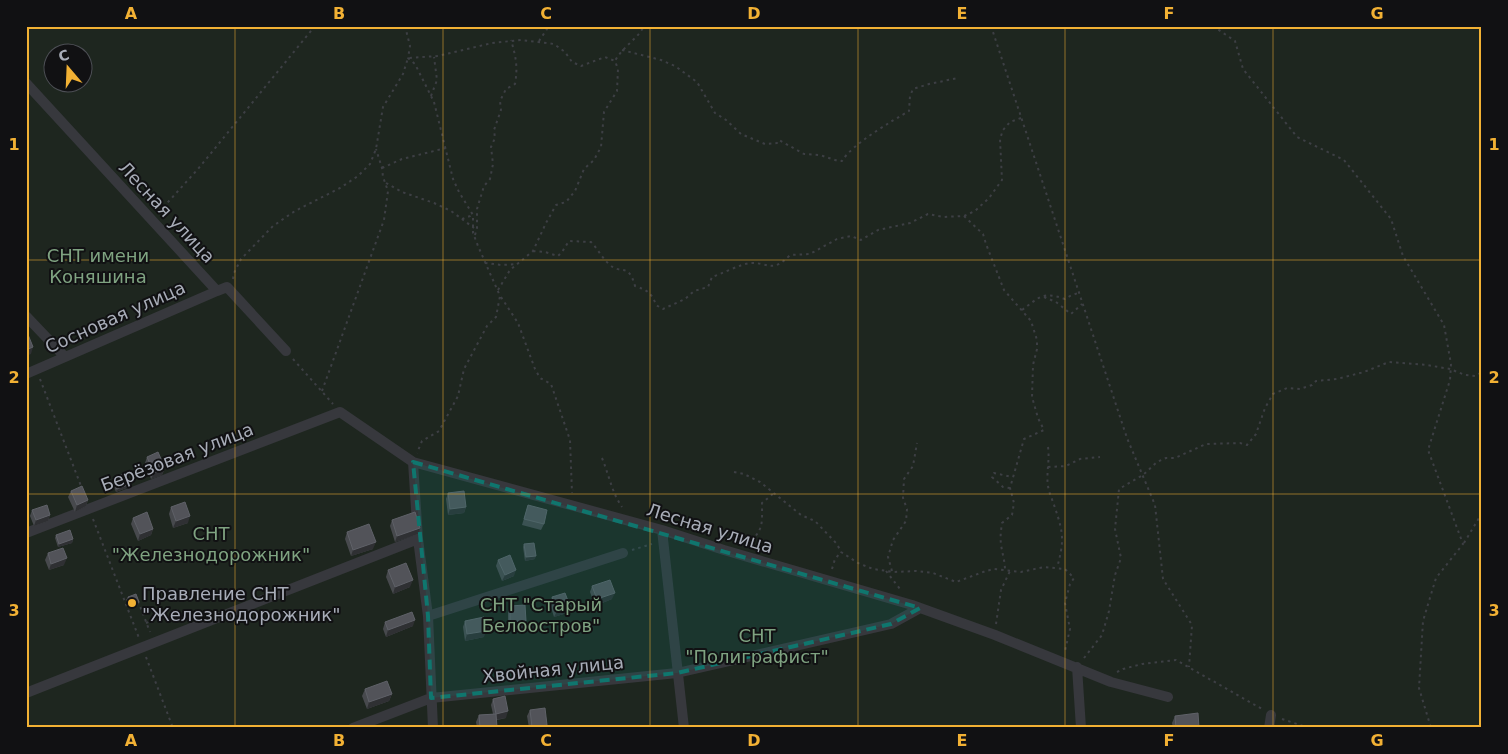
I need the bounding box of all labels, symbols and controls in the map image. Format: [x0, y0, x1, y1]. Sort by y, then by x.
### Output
text: A [125, 4, 138, 23]
text: B [333, 4, 345, 23]
text: C [540, 4, 552, 23]
text: D [747, 4, 761, 23]
text: E [957, 4, 967, 23]
text: F [1164, 4, 1174, 23]
text: G [1370, 4, 1384, 23]
north arrow [42, 42, 92, 92]
text: С [56, 46, 71, 65]
text: 1 [8, 135, 20, 154]
text: 1 [1488, 135, 1500, 154]
street label: Лесная улица [115, 157, 219, 267]
park label: СНТ имени Коняшина [47, 245, 149, 287]
street label: Сосновая улица [41, 277, 189, 357]
text: 2 [8, 368, 20, 387]
text: 2 [1488, 368, 1500, 387]
street label: Берёзовая улица [98, 418, 256, 496]
street label: Лесная улица [644, 499, 776, 557]
park label: СНТ "Железнодорожник" [112, 523, 310, 565]
place label: Правление СНТ "Железнодорожник" [142, 583, 340, 625]
park label: СНТ "Старый Белоостров" [480, 594, 602, 636]
marker: Правление СНТ "Железнодорожник" [126, 597, 138, 609]
text: 3 [8, 601, 20, 620]
text: 3 [1488, 601, 1500, 620]
park label: СНТ "Полиграфист" [685, 625, 829, 667]
street label: Хвойная улица [481, 651, 625, 687]
text: A [125, 731, 138, 750]
text: B [333, 731, 345, 750]
text: C [540, 731, 552, 750]
text: D [747, 731, 761, 750]
text: E [957, 731, 967, 750]
text: F [1164, 731, 1174, 750]
text: G [1370, 731, 1384, 750]

